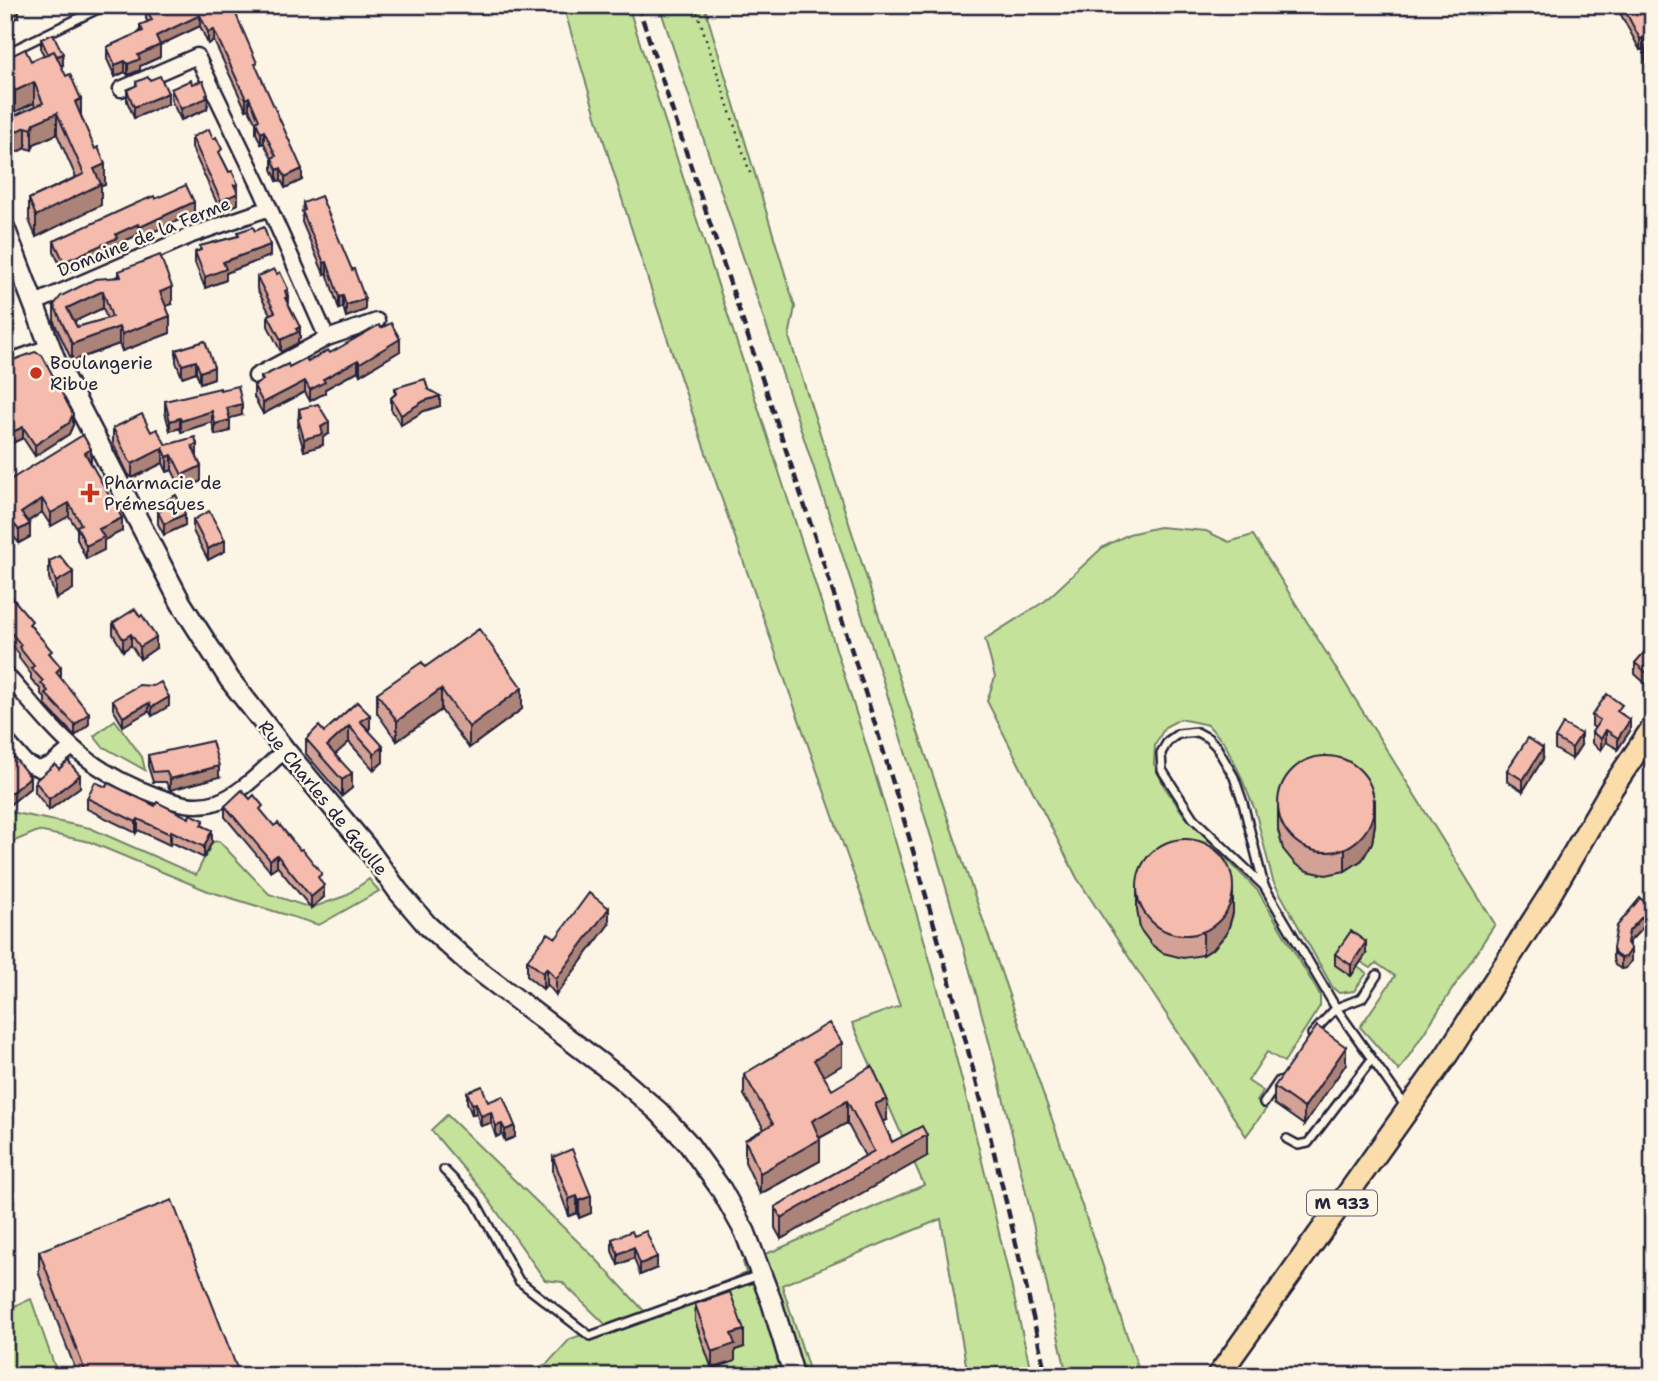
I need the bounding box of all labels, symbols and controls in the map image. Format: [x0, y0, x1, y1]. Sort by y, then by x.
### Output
street label: Domaine de la Ferme [54, 191, 234, 283]
place label: Boulangerie Ribue [50, 351, 153, 396]
marker: Boulangerie Ribue [28, 365, 44, 381]
place label: Pharmacie de Prémesques [104, 471, 222, 516]
marker: Pharmacie de Prémesques [82, 485, 98, 501]
street label: Rue Charles de Gaulle [253, 715, 393, 881]
road number: M 933 [1307, 1190, 1377, 1216]

